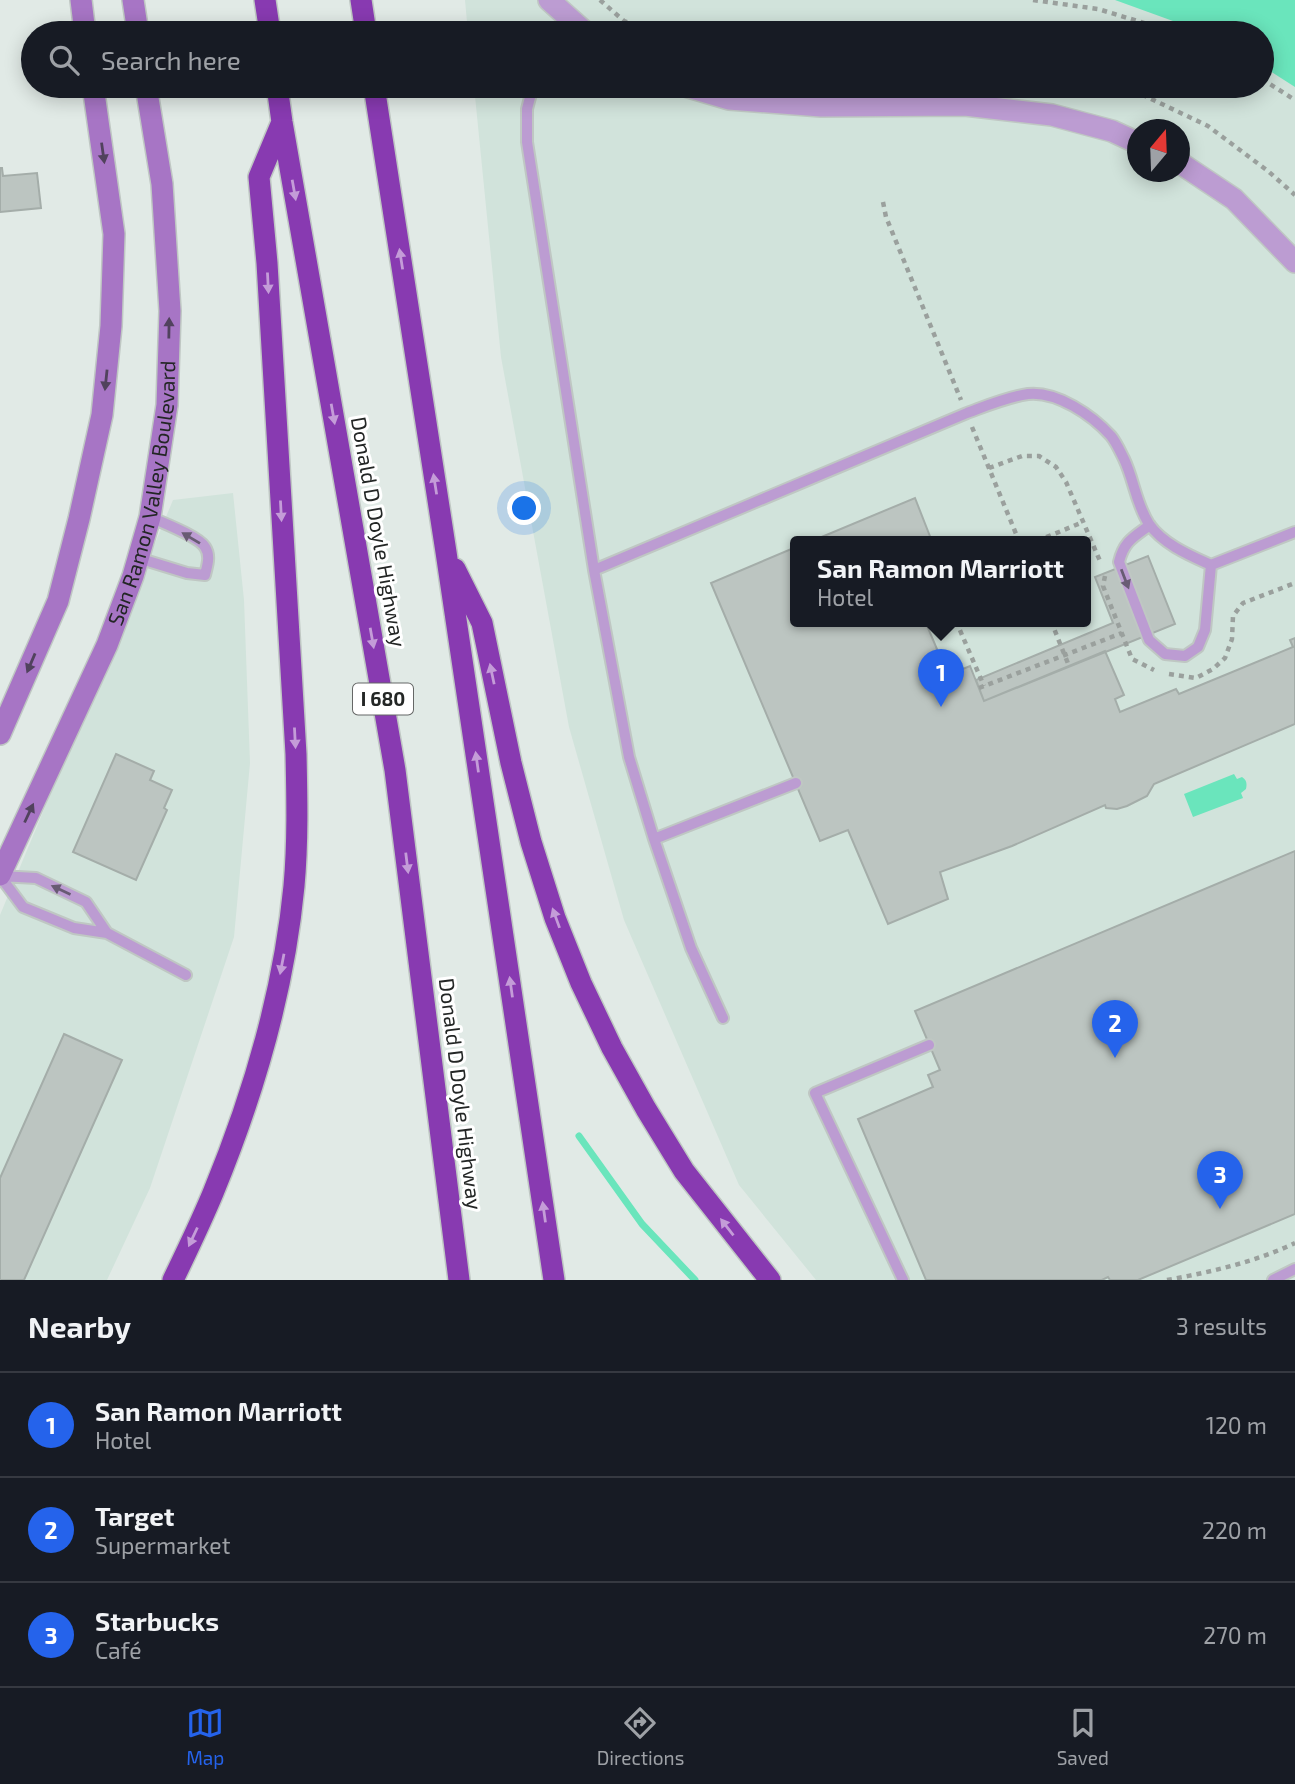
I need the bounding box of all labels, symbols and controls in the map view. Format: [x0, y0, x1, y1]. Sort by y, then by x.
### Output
search box [21, 21, 1274, 98]
icon: search [45, 41, 83, 79]
text: Search here [101, 44, 241, 75]
north arrow [1127, 119, 1190, 182]
one-way arrow [98, 142, 109, 164]
one-way arrow [289, 179, 300, 201]
one-way arrow [395, 248, 406, 270]
one-way arrow [263, 273, 274, 295]
one-way arrow [163, 317, 175, 339]
street label: San Ramon Valley Boulevard [102, 360, 179, 629]
one-way arrow [100, 369, 111, 391]
one-way arrow [328, 403, 339, 425]
street label: Donald D Doyle Highway [347, 415, 412, 649]
one-way arrow [429, 473, 440, 495]
your location [507, 491, 541, 525]
one-way arrow [276, 500, 287, 522]
one-way arrow [181, 531, 201, 544]
popup [790, 536, 1091, 627]
text: San Ramon Marriott [817, 552, 1064, 583]
one-way arrow [1120, 568, 1131, 589]
text: Hotel [817, 583, 873, 611]
one-way arrow [367, 627, 378, 649]
pin: 1 [918, 649, 964, 707]
one-way arrow [25, 653, 36, 674]
one-way arrow [487, 663, 498, 685]
road number: I 680 [353, 684, 413, 714]
one-way arrow [289, 727, 300, 749]
one-way arrow [471, 751, 482, 773]
one-way arrow [23, 803, 35, 823]
one-way arrow [401, 852, 412, 874]
one-way arrow [51, 885, 72, 896]
one-way arrow [550, 907, 561, 928]
one-way arrow [276, 953, 287, 975]
one-way arrow [505, 976, 516, 998]
street label: Donald D Doyle Highway [435, 977, 488, 1211]
pin: 2 [1092, 1000, 1138, 1058]
pin: 3 [1197, 1151, 1243, 1209]
one-way arrow [538, 1201, 549, 1223]
one-way arrow [721, 1218, 735, 1236]
one-way arrow [187, 1227, 199, 1247]
text: Nearby [28, 1308, 131, 1344]
text: 3 results [1176, 1312, 1267, 1340]
text: San Ramon Marriott [95, 1395, 342, 1426]
text: 1 [46, 1411, 56, 1439]
text: 120 m [1206, 1411, 1267, 1439]
text: Hotel [95, 1426, 151, 1454]
text: Target [95, 1500, 175, 1531]
text: 2 [44, 1516, 58, 1544]
text: 220 m [1202, 1516, 1267, 1544]
text: Supermarket [95, 1531, 230, 1559]
text: Starbucks [95, 1605, 219, 1636]
text: 3 [44, 1621, 58, 1649]
text: 270 m [1203, 1621, 1267, 1649]
text: Café [95, 1636, 142, 1664]
tab: Map [186, 1704, 224, 1769]
tab: Directions [597, 1704, 684, 1769]
tab: Saved [1057, 1704, 1109, 1769]

